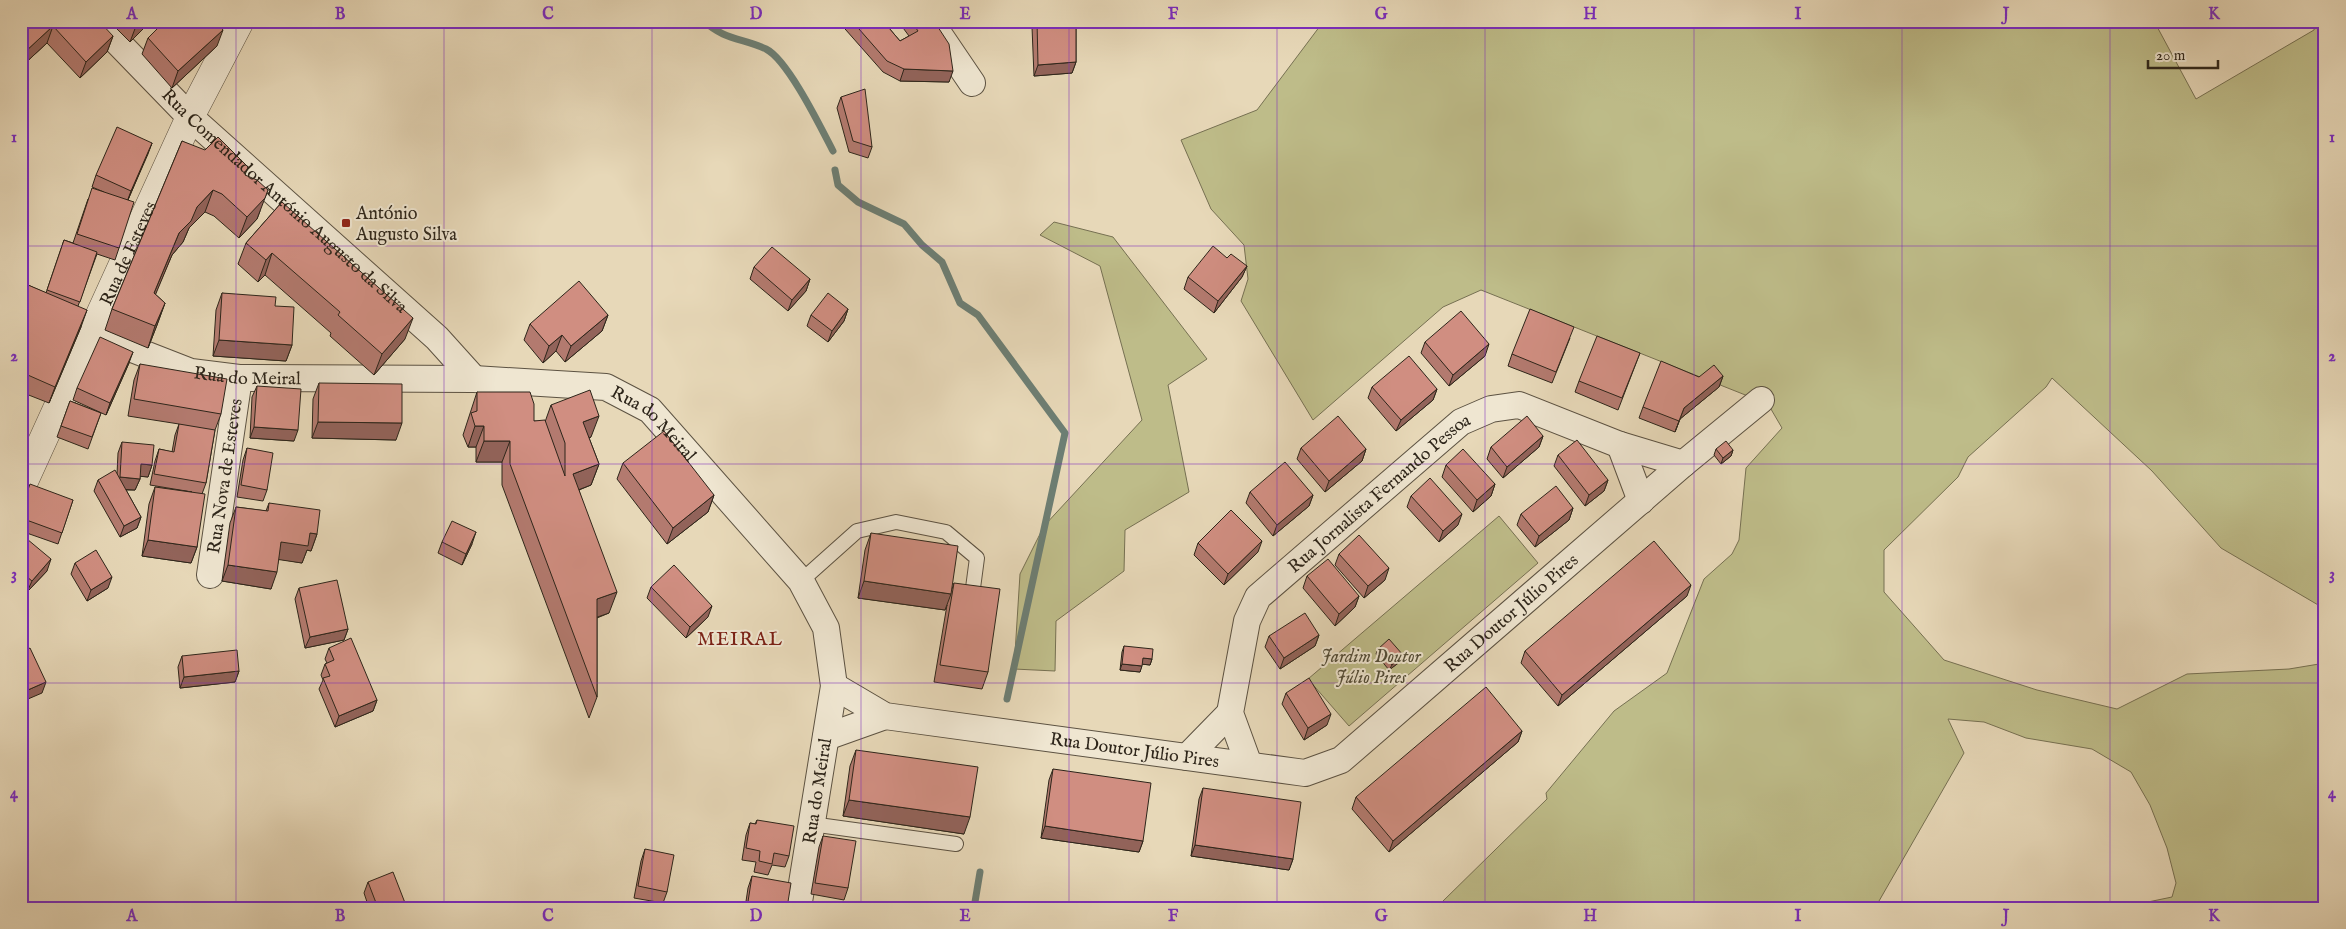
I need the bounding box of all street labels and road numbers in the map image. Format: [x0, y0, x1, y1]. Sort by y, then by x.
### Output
street label: Rua Comendador António Augusto da Silva [156, 84, 412, 319]
street label: Rua de Esteves [96, 198, 163, 310]
street label: Rua do Meiral [192, 362, 301, 391]
street label: Rua do Meiral [607, 382, 701, 467]
street label: Rua Nova de Esteves [203, 397, 249, 555]
street label: Rua Jornalista Fernando Pessoa [1284, 409, 1474, 579]
street label: Rua Doutor Júlio Pires [1440, 550, 1584, 679]
street label: Rua Doutor Júlio Pires [1048, 728, 1220, 774]
street label: Rua do Meiral [799, 737, 838, 846]

